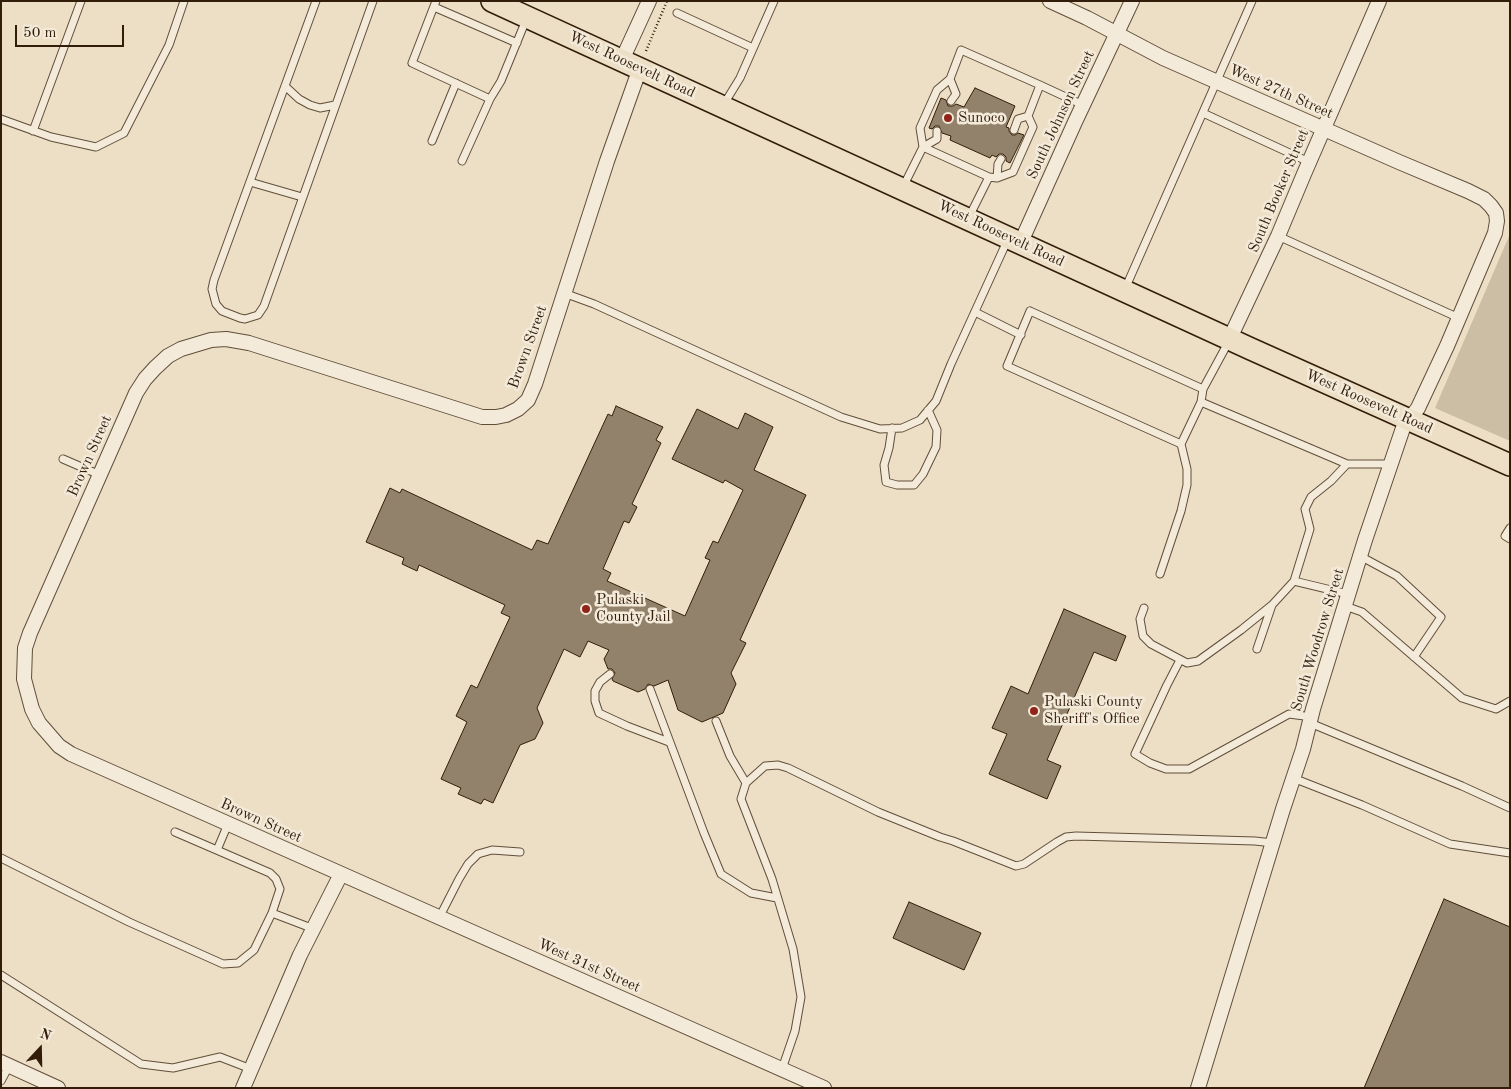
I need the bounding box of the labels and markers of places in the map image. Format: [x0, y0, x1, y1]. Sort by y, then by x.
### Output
place label: Sunoco [958, 109, 1005, 127]
marker: Sunoco [942, 112, 954, 124]
place label: Pulaski County Jail [596, 591, 671, 626]
marker: Pulaski County Jail [580, 603, 592, 615]
place label: Pulaski County Sheriff's Office [1044, 693, 1143, 728]
marker: Pulaski County Sheriff's Office [1028, 705, 1040, 717]

